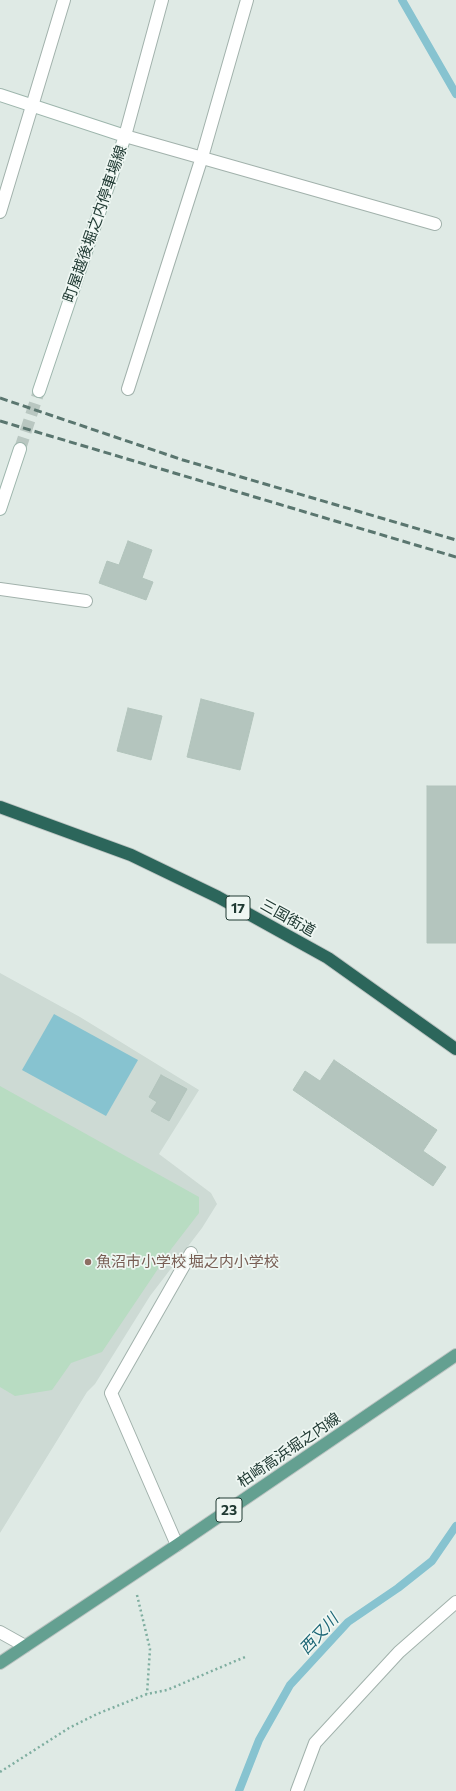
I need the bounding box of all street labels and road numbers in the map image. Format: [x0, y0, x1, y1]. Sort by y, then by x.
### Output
street label: 町屋越後堀之内停車場線 [60, 143, 130, 305]
road number: 17 [226, 896, 250, 920]
street label: 三国街道 [257, 896, 319, 940]
street label: 柏崎高浜堀之内線 [234, 1409, 344, 1491]
road number: 23 [216, 1498, 242, 1522]

